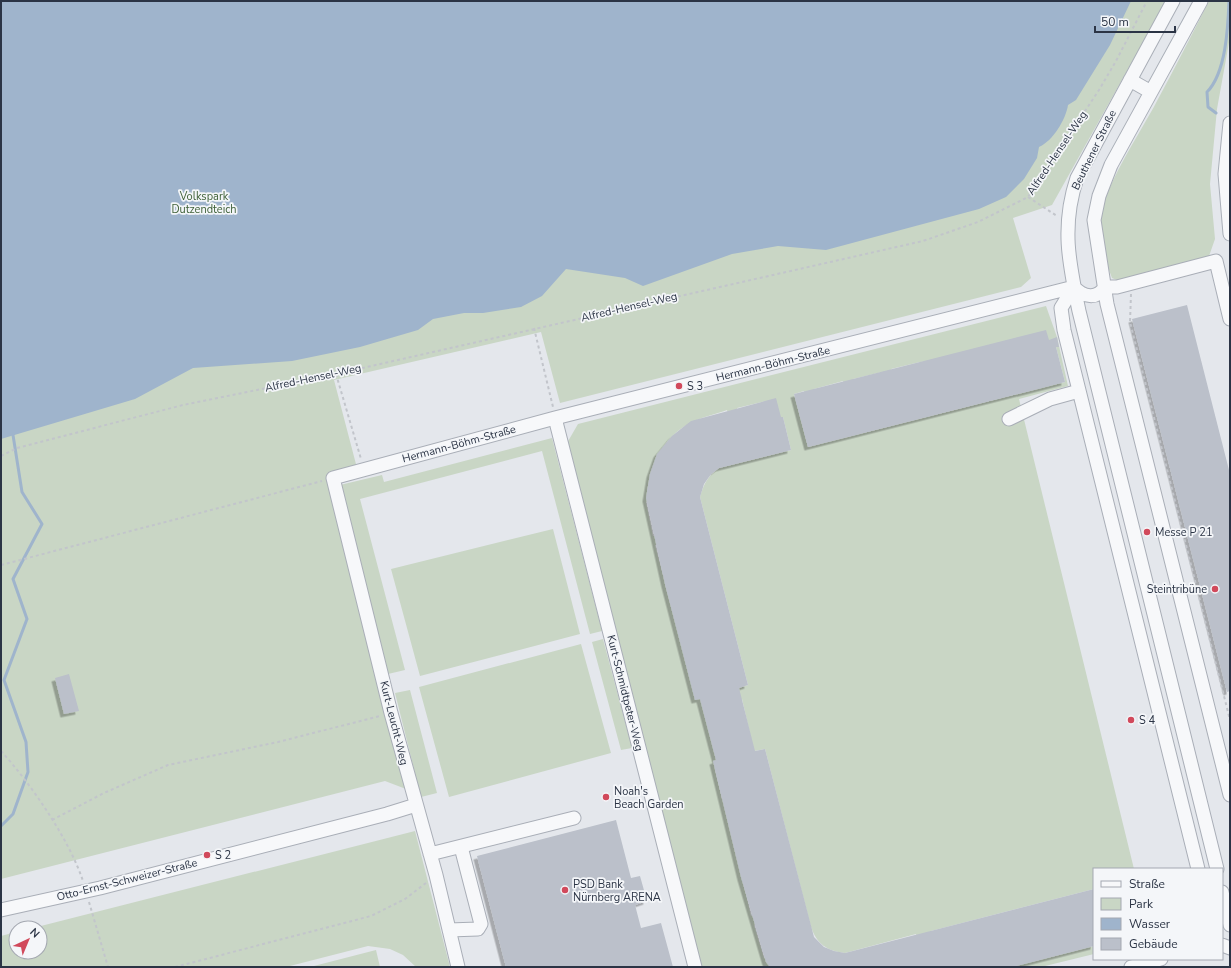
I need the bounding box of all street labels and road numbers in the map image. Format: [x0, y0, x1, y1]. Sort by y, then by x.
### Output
street label: Beuthener Straße [1068, 107, 1120, 192]
street label: Alfred-Hensel-Weg [1023, 108, 1091, 198]
street label: Alfred-Hensel-Weg [579, 289, 679, 325]
street label: Hermann-Böhm-Straße [714, 343, 832, 385]
street label: Alfred-Hensel-Weg [263, 360, 363, 396]
street label: Hermann-Böhm-Straße [400, 422, 518, 466]
street label: Kurt-Schmidtpeter-Weg [603, 633, 647, 753]
street label: Kurt-Leucht-Weg [376, 679, 412, 767]
street label: Otto-Ernst-Schweizer-Straße [55, 855, 199, 905]

